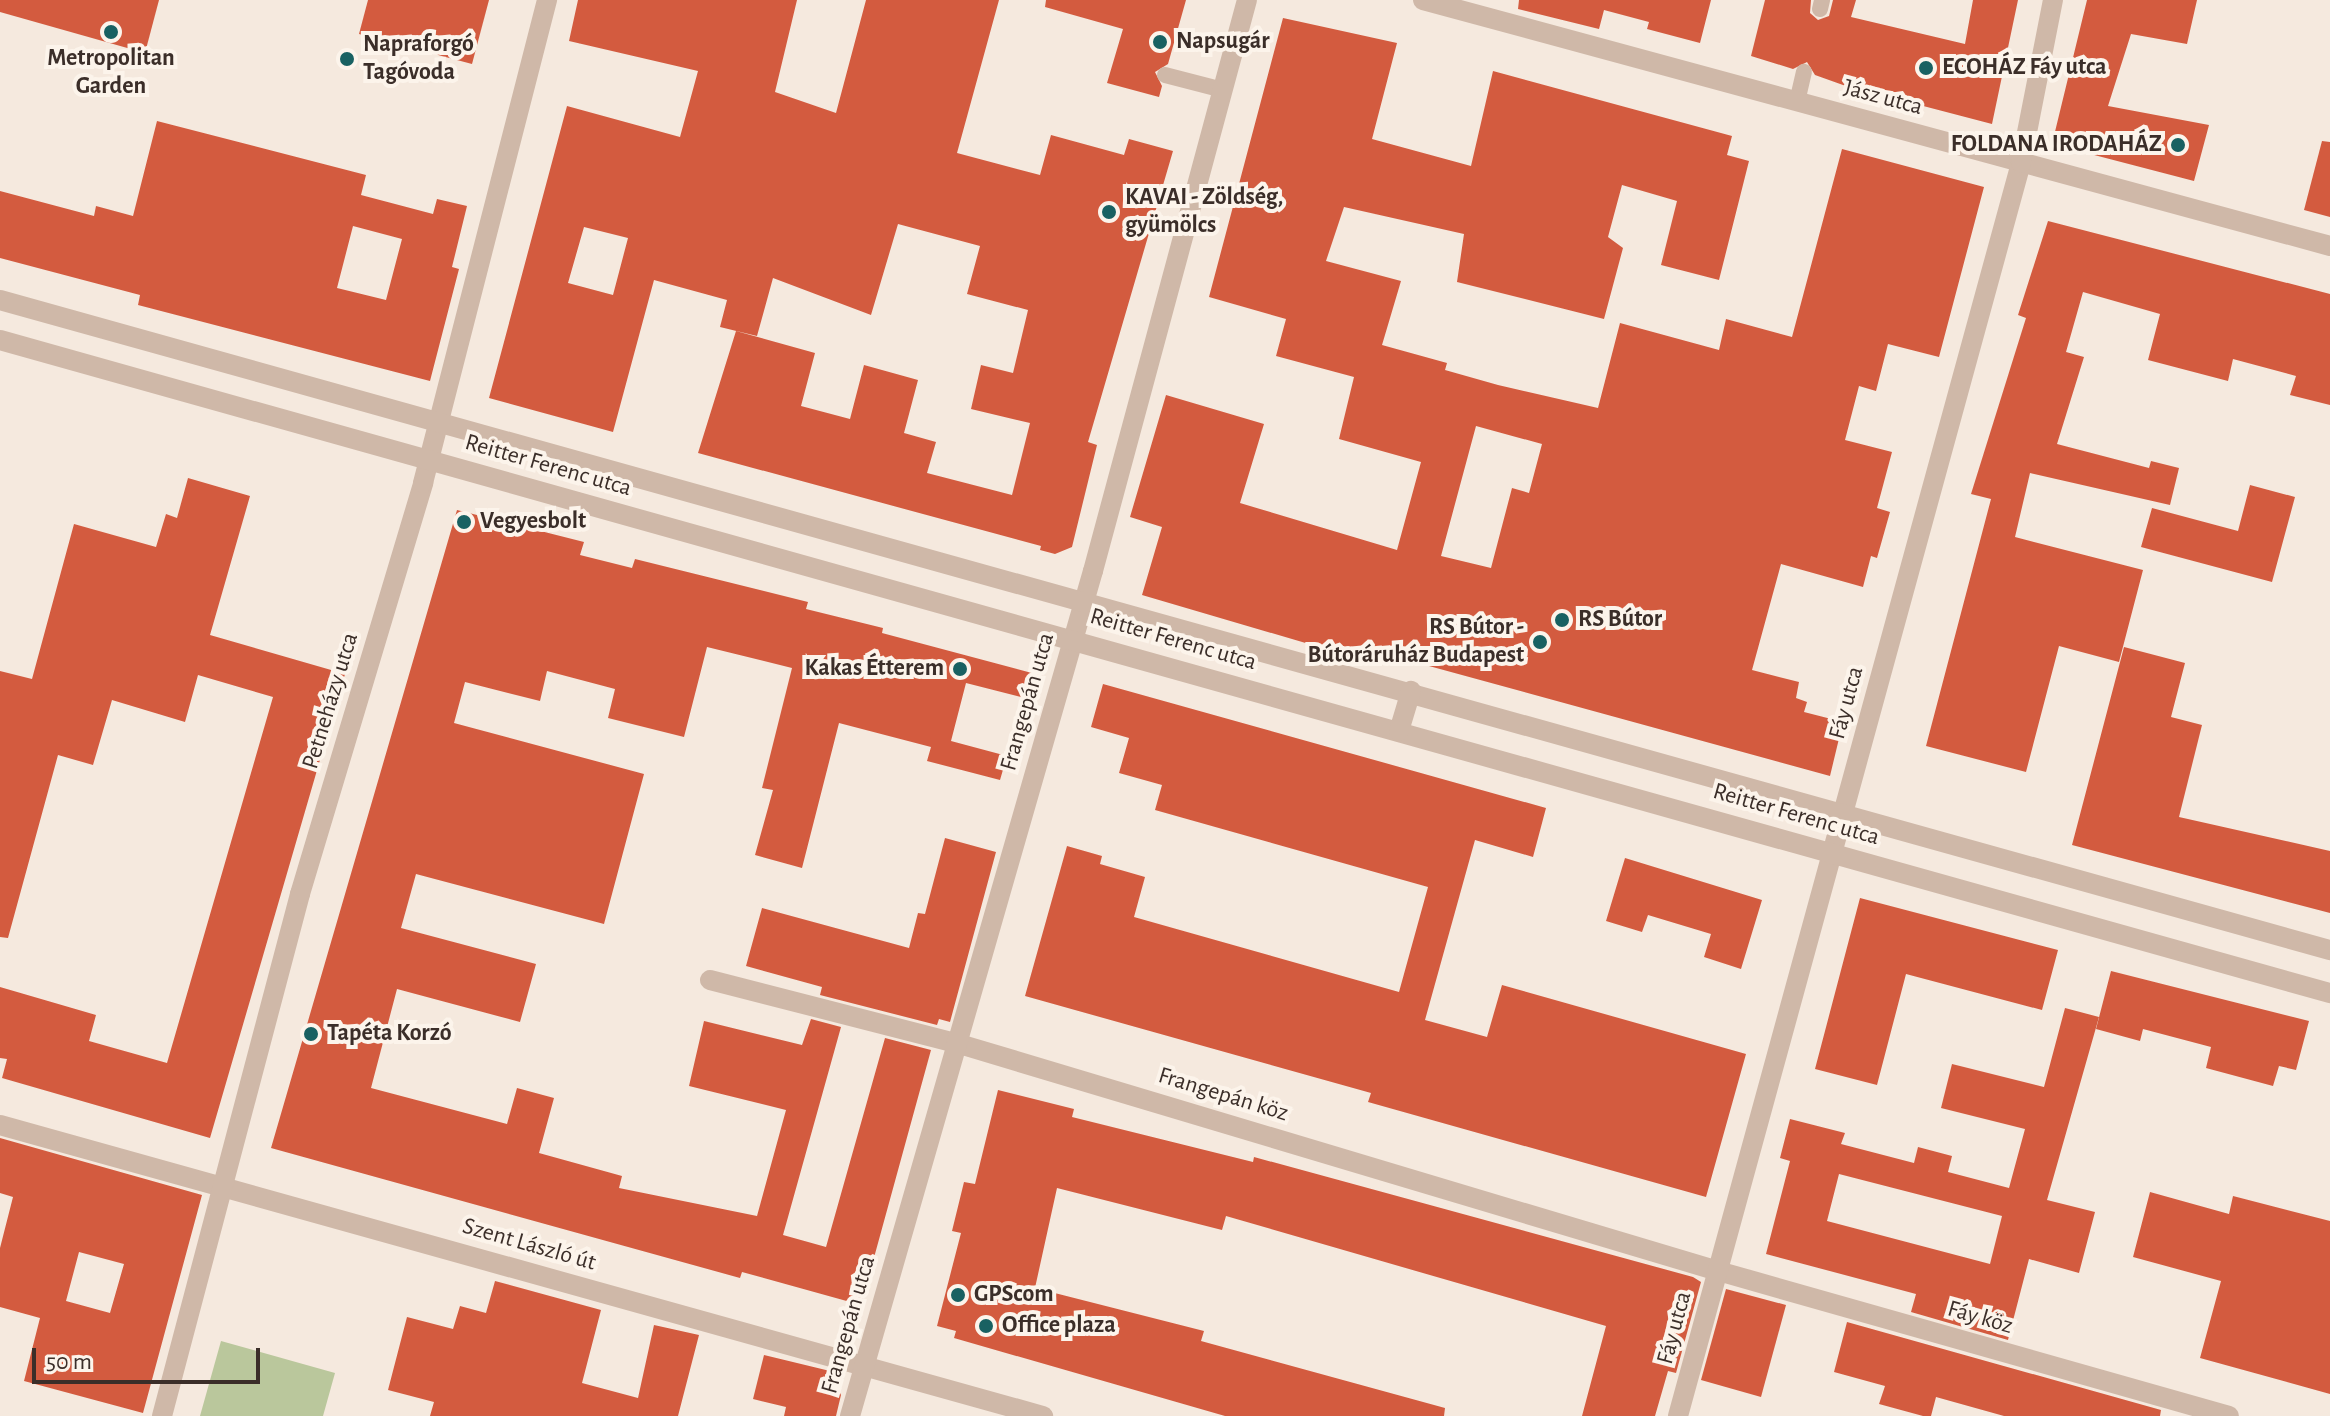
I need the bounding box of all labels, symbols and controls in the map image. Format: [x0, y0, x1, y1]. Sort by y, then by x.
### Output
marker: Metropolitan Garden [102, 23, 120, 41]
place label: Napsugár [1176, 28, 1269, 56]
place label: Napraforgó Tagóvoda [363, 31, 474, 87]
marker: Napsugár [1151, 33, 1169, 51]
place label: Metropolitan Garden [47, 45, 175, 101]
marker: Napraforgó Tagóvoda [338, 50, 356, 68]
place label: ECOHÁZ Fáy utca [1942, 54, 2107, 82]
marker: ECOHÁZ Fáy utca [1917, 59, 1935, 77]
street label: Jász utca [1840, 74, 1926, 122]
place label: FOLDANA IRODAHÁZ [1951, 131, 2162, 159]
marker: FOLDANA IRODAHÁZ [2169, 136, 2187, 154]
place label: KAVAI - Zöldség, gyümölcs [1125, 184, 1283, 240]
marker: KAVAI - Zöldség, gyümölcs [1100, 203, 1118, 221]
street label: Reitter Ferenc utca [461, 428, 635, 504]
place label: Vegyesbolt [480, 508, 586, 536]
marker: Vegyesbolt [455, 513, 473, 531]
street label: Reitter Ferenc utca [1086, 602, 1260, 678]
place label: RS Bútor [1578, 606, 1662, 634]
marker: RS Bútor [1553, 611, 1571, 629]
place label: RS Bútor - Bútoráruház Budapest [1308, 614, 1524, 670]
street label: Petneházy utca [297, 629, 365, 773]
street label: Frangepán utca [995, 630, 1061, 774]
marker: RS Bútor - Bútoráruház Budapest [1531, 633, 1549, 651]
place label: Kakas Étterem [805, 655, 944, 683]
marker: Kakas Étterem [951, 660, 969, 678]
street label: Fáy utca [1823, 663, 1871, 743]
street label: Reitter Ferenc utca [1709, 777, 1883, 853]
place label: Tapéta Korzó [327, 1020, 452, 1048]
marker: Tapéta Korzó [302, 1025, 320, 1043]
street label: Frangepán köz [1155, 1062, 1291, 1128]
street label: Szent László út [459, 1212, 599, 1278]
street label: Frangepán utca [816, 1253, 882, 1397]
place label: GPScom [974, 1281, 1054, 1309]
marker: GPScom [949, 1286, 967, 1304]
street label: Fáy utca [1651, 1288, 1699, 1368]
street label: Fáy köz [1944, 1295, 2016, 1341]
place label: Office plaza [1002, 1312, 1116, 1340]
marker: Office plaza [977, 1317, 995, 1335]
scale bar [36, 1332, 264, 1382]
text: 50 m [46, 1350, 92, 1374]

